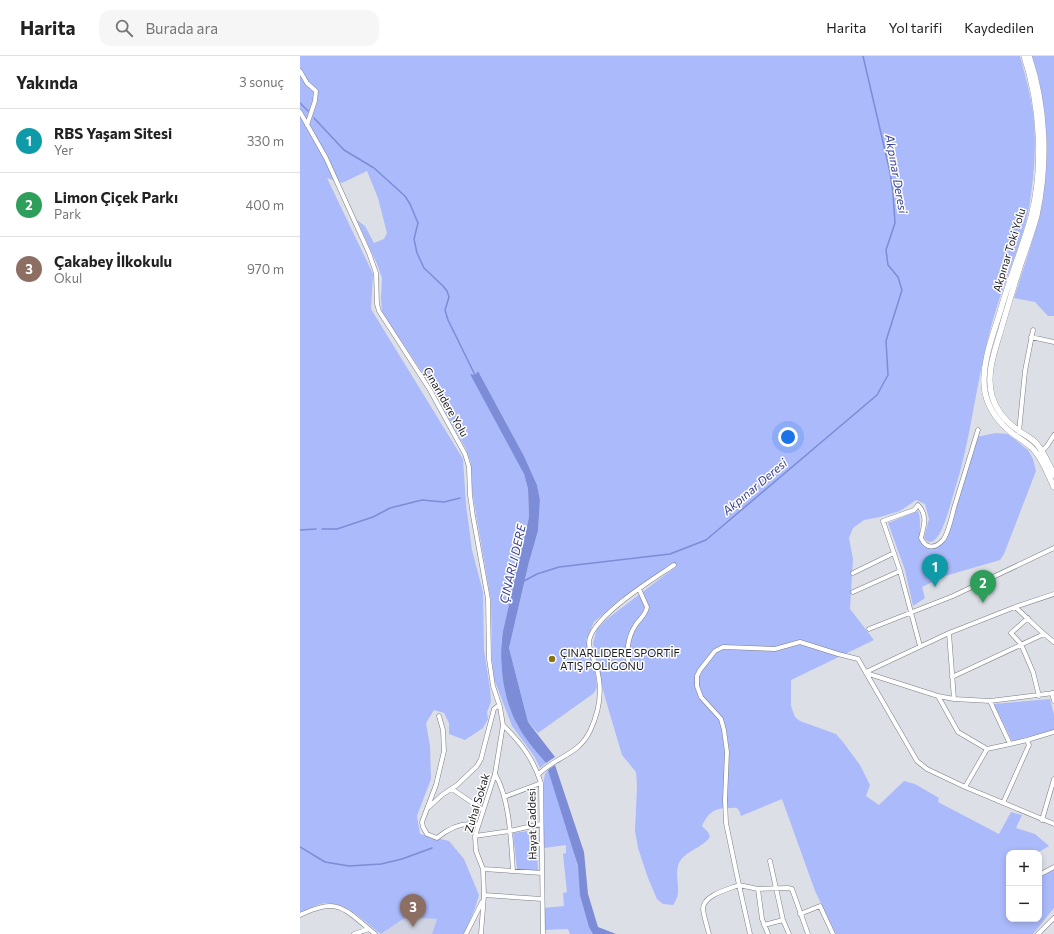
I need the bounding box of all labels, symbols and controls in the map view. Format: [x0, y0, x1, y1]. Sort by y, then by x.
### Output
search box [99, 10, 379, 46]
text: Harita [20, 16, 75, 39]
icon: search [113, 17, 135, 39]
text: Burada ara [145, 19, 218, 37]
text: Harita [826, 19, 866, 36]
text: Yol tarifi [888, 19, 942, 36]
text: Kaydedilen [964, 19, 1034, 36]
text: Yakında [16, 72, 78, 93]
text: 3 sonuç [239, 74, 284, 90]
text: RBS Yaşam Sitesi [54, 124, 172, 142]
water label: Akpınar Deresi [883, 132, 911, 215]
text: 1 [26, 133, 32, 149]
text: 330 m [247, 133, 284, 149]
text: Yer [54, 142, 73, 158]
text: Limon Çiçek Parkı [54, 188, 178, 206]
text: 2 [25, 197, 33, 213]
text: 400 m [245, 197, 284, 213]
text: Park [54, 206, 81, 222]
street label: Akpınar Toki Yolu [990, 206, 1027, 293]
text: Çakabey İlkokulu [54, 252, 172, 270]
text: 3 [25, 261, 33, 277]
text: 970 m [247, 261, 284, 277]
text: Okul [54, 270, 82, 286]
street label: Çınarlıdere Yolu [421, 365, 472, 439]
your location [778, 427, 798, 447]
water label: Akpınar Deresi [718, 455, 790, 518]
water label: ÇINARLI DERE [496, 522, 528, 605]
pin: 1 [922, 554, 948, 587]
pin: 2 [970, 570, 996, 603]
place label: ÇINARLIDERE SPORTİF ATIŞ POLİGONU [560, 645, 680, 672]
marker: ÇINARLIDERE SPORTİF ATIŞ POLİGONU [547, 654, 557, 664]
street label: Zuhal Sokak [461, 772, 492, 834]
street label: Hayat Caddesi [524, 788, 539, 860]
map controls [1006, 850, 1042, 922]
button: + [1006, 850, 1042, 886]
button: − [1006, 886, 1042, 922]
pin: 3 [400, 894, 426, 927]

